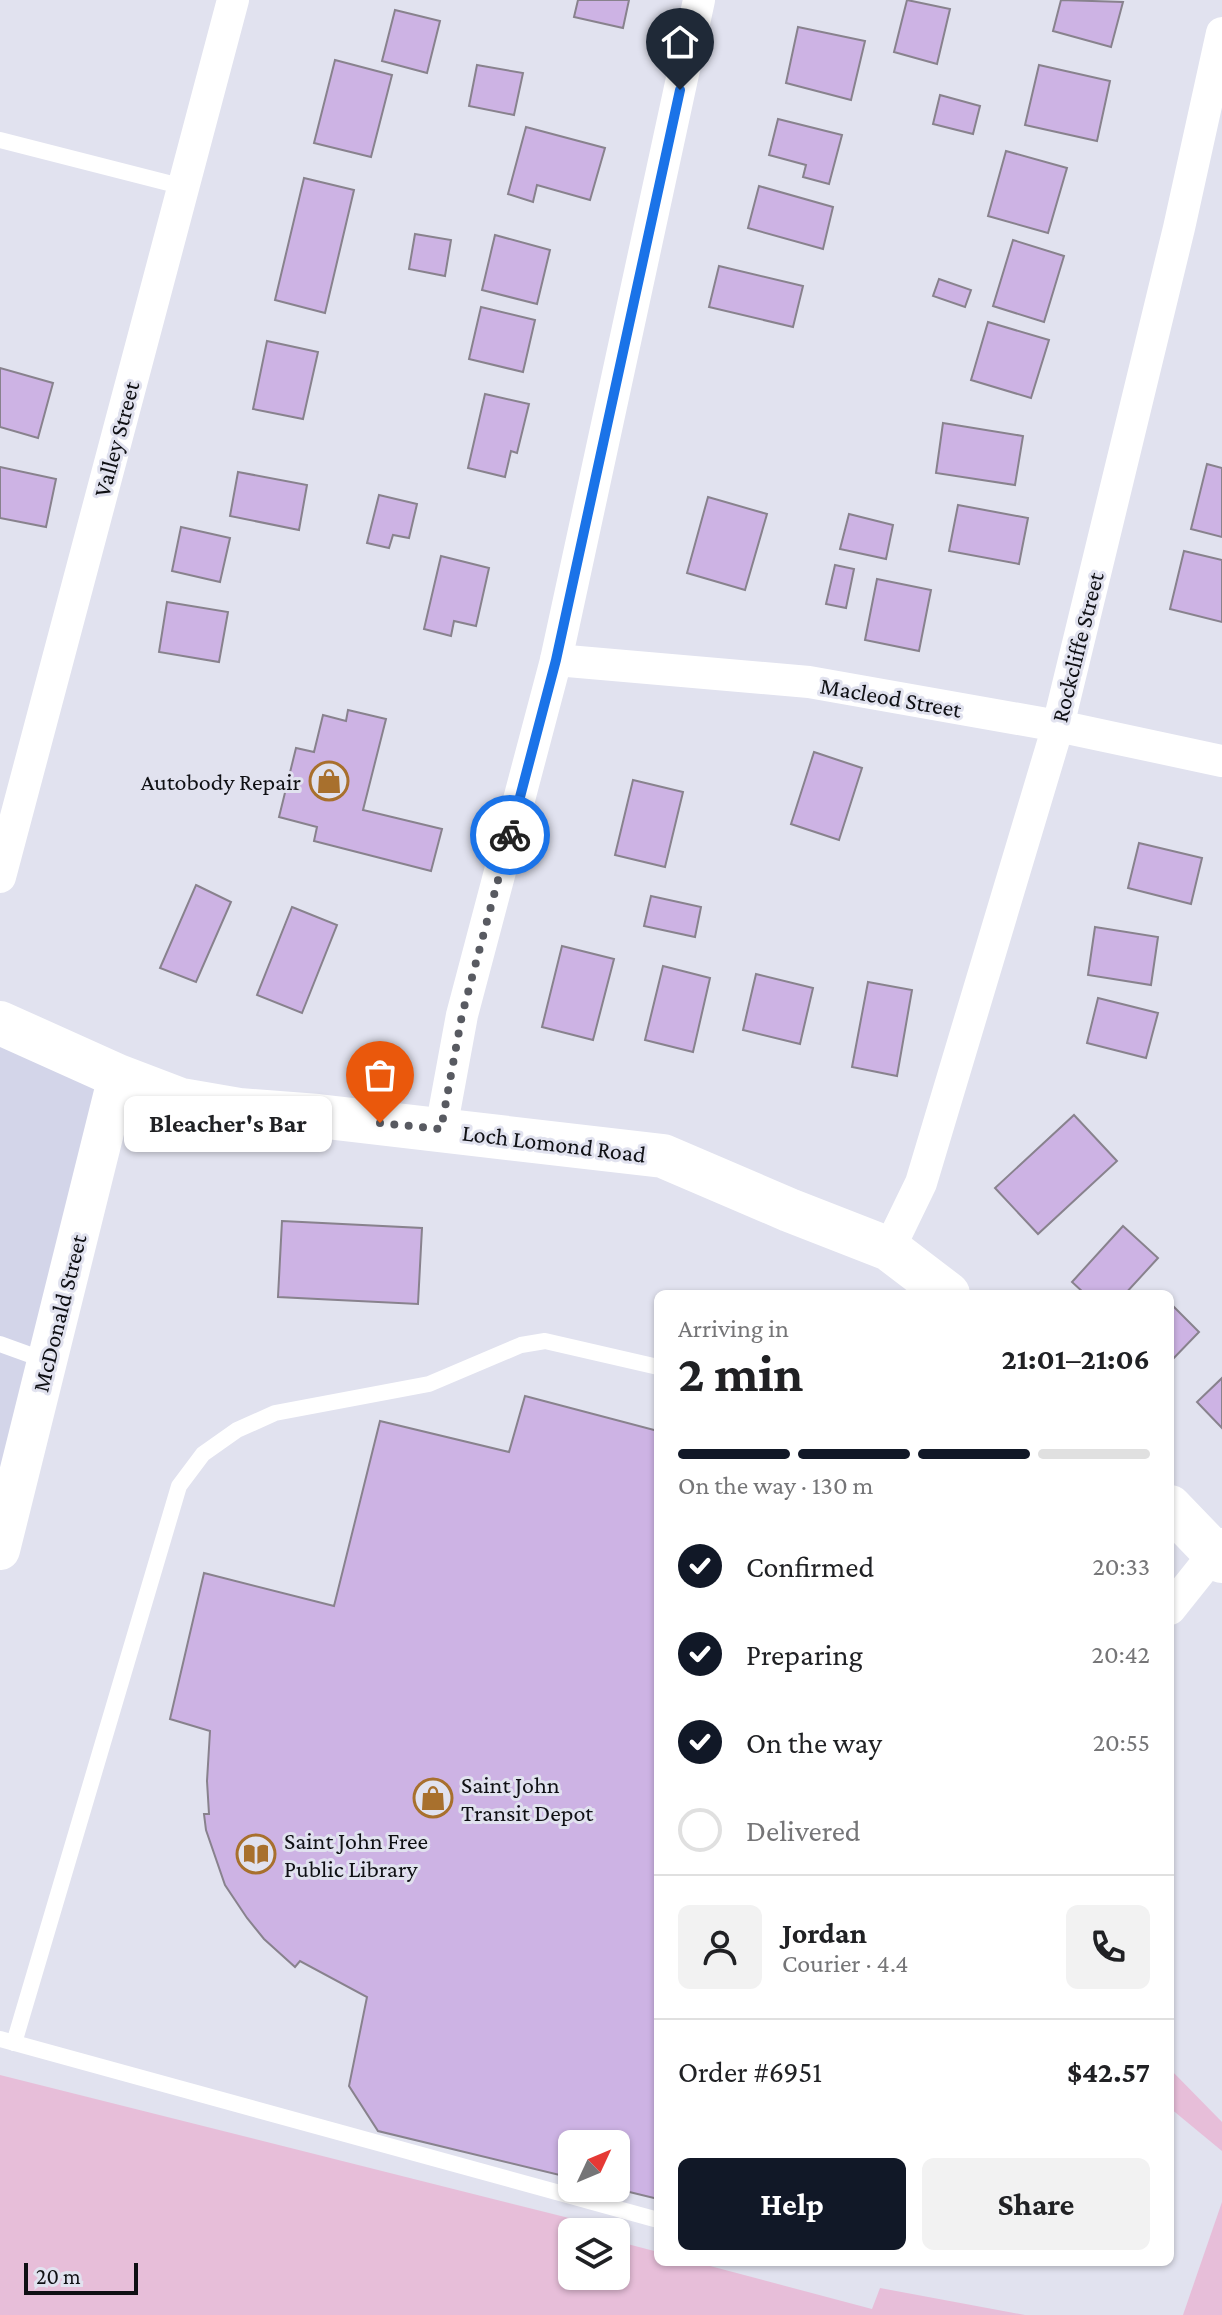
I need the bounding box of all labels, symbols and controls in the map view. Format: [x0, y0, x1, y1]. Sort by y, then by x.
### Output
pin [646, 8, 714, 90]
icon: home [658, 20, 702, 64]
street label: Valley Street [88, 377, 145, 500]
street label: Rockcliffe Street [1045, 568, 1109, 725]
street label: Macleod Street [818, 671, 965, 723]
shop icon: Autobody Repair [308, 760, 350, 802]
place label: Autobody Repair [141, 768, 301, 795]
courier [470, 795, 550, 875]
icon: bike [488, 813, 532, 857]
pin [346, 1041, 414, 1123]
icon: bag [358, 1053, 402, 1097]
callout: Bleacher's Bar [124, 1095, 332, 1151]
text: Bleacher's Bar [149, 1109, 307, 1138]
street label: Loch Lomond Road [461, 1118, 648, 1168]
street label: McDonald Street [26, 1230, 92, 1395]
text: Arriving in [678, 1314, 789, 1343]
text: 21:01–21:06 [1002, 1342, 1150, 1375]
text: 2 min [678, 1344, 803, 1402]
text: On the way · 130 m [678, 1471, 873, 1500]
icon: check [678, 1544, 722, 1588]
text: Confirmed [746, 1550, 874, 1583]
text: 20:33 [1092, 1552, 1150, 1581]
icon: check [678, 1632, 722, 1676]
text: Preparing [746, 1638, 863, 1671]
text: 20:42 [1092, 1640, 1150, 1669]
icon: check [678, 1720, 722, 1764]
text: On the way [746, 1726, 882, 1759]
text: 20:55 [1093, 1728, 1150, 1757]
place label: Saint John Transit Depot [461, 1771, 594, 1826]
shop icon: Saint John Transit Depot [412, 1777, 454, 1819]
text: Delivered [746, 1814, 861, 1847]
place label: Saint John Free Public Library [284, 1827, 428, 1882]
library icon: Saint John Free Public Library [235, 1833, 277, 1875]
button: person [678, 1905, 762, 1989]
button: phone [1066, 1905, 1150, 1989]
text: Jordan [782, 1916, 867, 1949]
text: Courier · 4.4 [782, 1949, 908, 1978]
text: Order #6951 [678, 2055, 822, 2088]
text: $42.57 [1067, 2055, 1150, 2088]
north arrow [558, 2130, 630, 2202]
map controls [558, 2130, 630, 2290]
button: Help [678, 2158, 906, 2250]
button: Share [922, 2158, 1150, 2250]
button: layers [558, 2218, 630, 2290]
scale bar [24, 2259, 138, 2295]
text: 20 m [36, 2264, 81, 2289]

